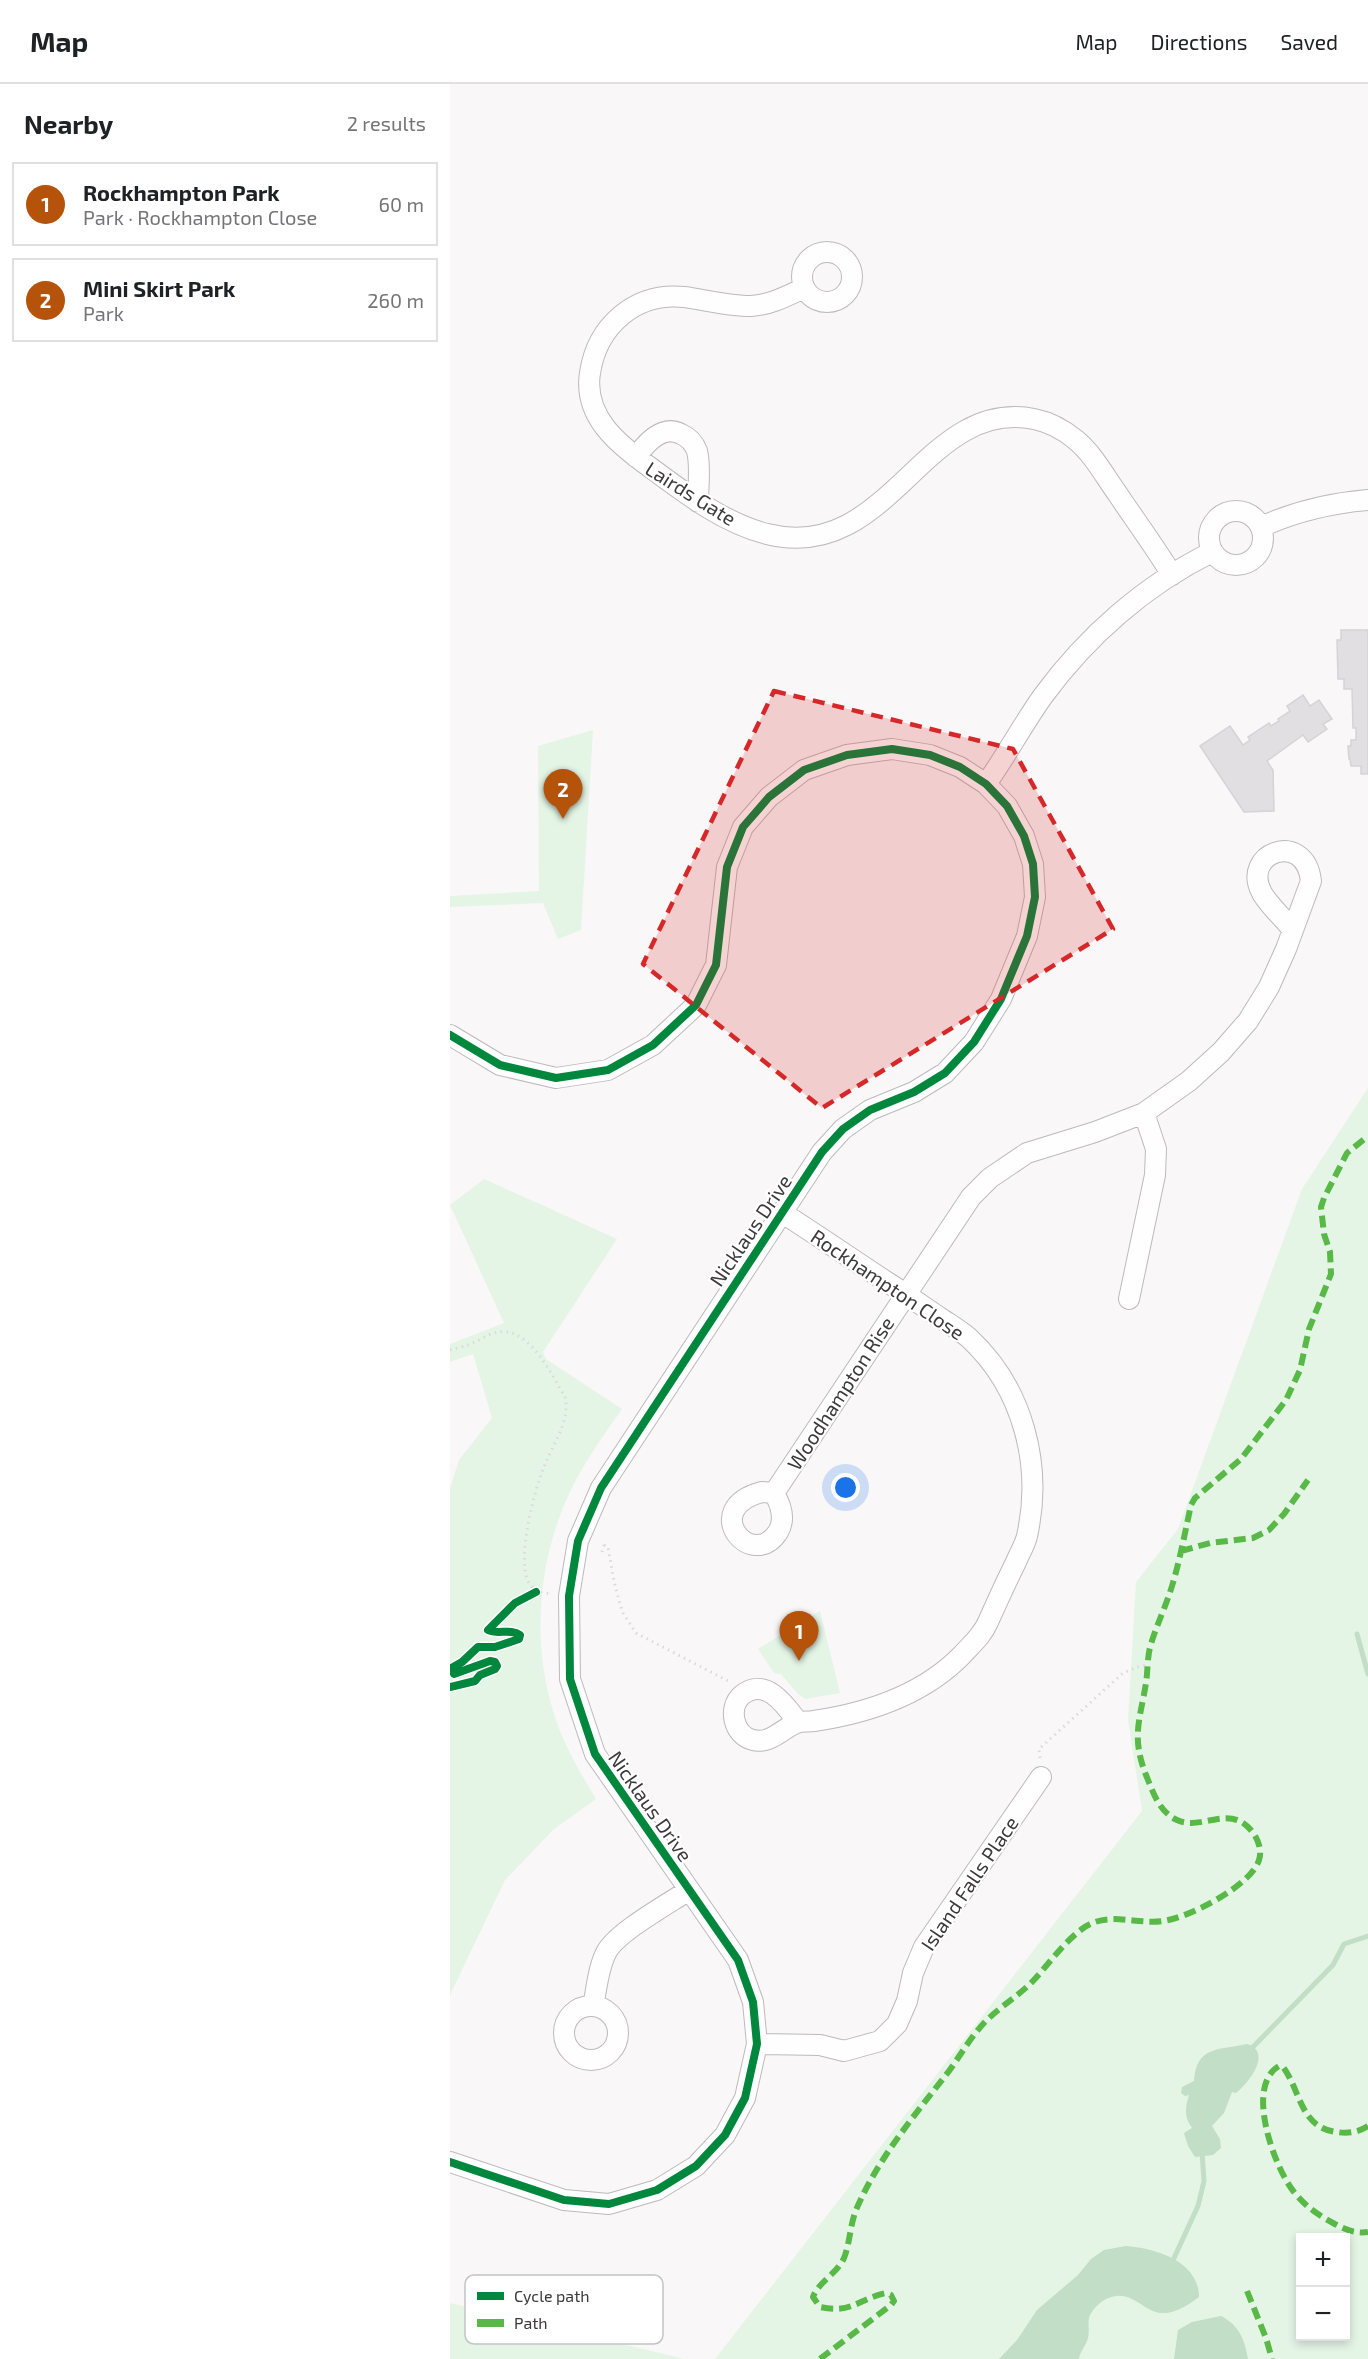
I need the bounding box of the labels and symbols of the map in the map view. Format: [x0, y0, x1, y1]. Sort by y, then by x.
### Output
street label: Lairds Gate [641, 456, 741, 530]
pin: 2 [544, 770, 582, 819]
street label: Nicklaus Drive [704, 1170, 796, 1290]
street label: Rockhampton Close [807, 1224, 969, 1344]
street label: Woodhampton Rise [782, 1312, 898, 1474]
your location [831, 1473, 860, 1502]
pin: 1 [780, 1612, 818, 1661]
street label: Nicklaus Drive [604, 1746, 698, 1866]
street label: Island Falls Place [915, 1811, 1023, 1955]
legend [465, 2275, 663, 2344]
text: Cycle path [514, 2286, 590, 2305]
text: Path [514, 2313, 548, 2332]

